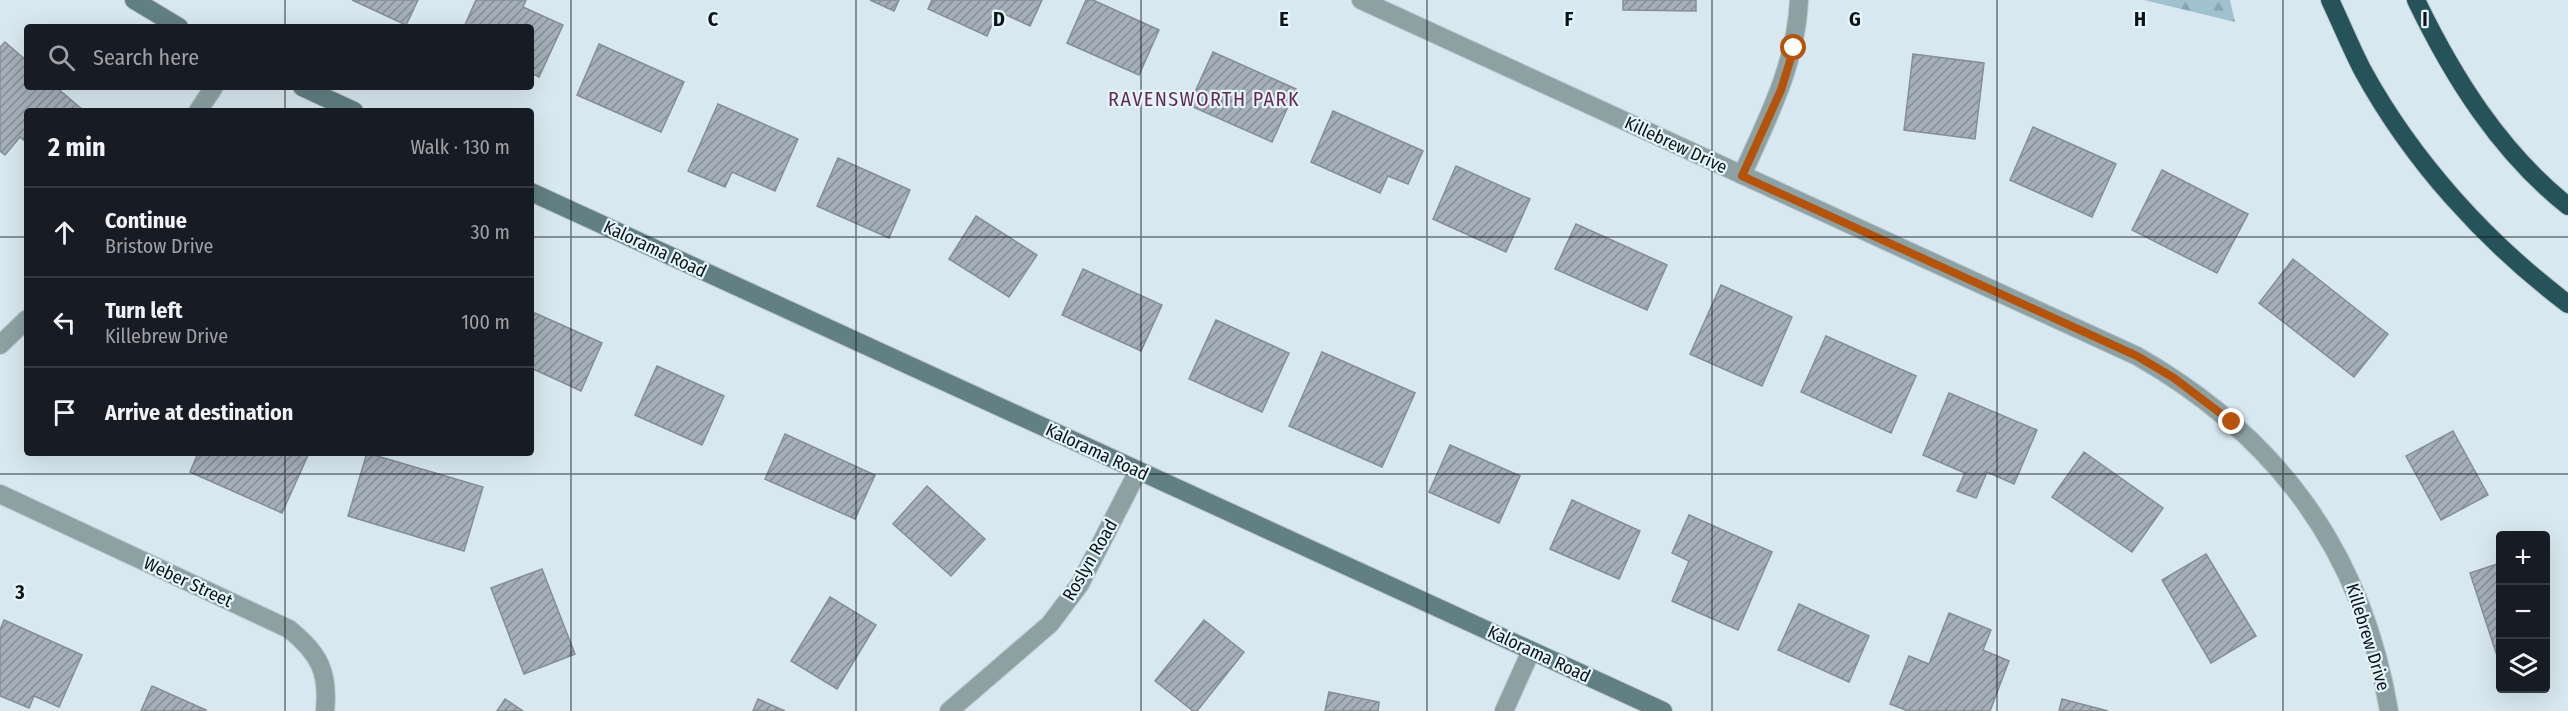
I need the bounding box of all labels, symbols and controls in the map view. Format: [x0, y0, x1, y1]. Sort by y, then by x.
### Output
text: C [708, 7, 719, 31]
text: D [993, 7, 1005, 31]
text: E [1279, 7, 1289, 31]
text: F [1565, 7, 1574, 31]
text: G [1849, 7, 1861, 31]
text: H [2134, 7, 2146, 31]
text: I [2422, 7, 2428, 31]
search box [24, 24, 534, 90]
route start [1780, 34, 1806, 60]
icon: search [45, 41, 78, 74]
text: Search here [93, 44, 199, 71]
district label: RAVENSWORTH PARK [1108, 87, 1300, 111]
street label: Killebrew Drive [1621, 112, 1731, 178]
text: 2 min [48, 132, 106, 163]
text: Walk · 130 m [410, 135, 510, 159]
text: Continue [105, 207, 187, 234]
icon: ahead [48, 216, 81, 249]
street label: Kalorama Road [600, 216, 710, 282]
text: 30 m [470, 220, 510, 244]
text: Bristow Drive [105, 234, 213, 258]
text: Turn left [105, 297, 183, 324]
icon: left [48, 306, 81, 339]
text: 100 m [461, 310, 510, 334]
text: Killebrew Drive [105, 324, 228, 348]
icon: arrive [48, 396, 81, 429]
text: Arrive at destination [105, 399, 293, 426]
route end [2218, 408, 2244, 434]
street label: Kalorama Road [1042, 419, 1152, 485]
street label: Roslyn Road [1058, 515, 1122, 605]
map controls [2496, 531, 2550, 693]
button: + [2496, 531, 2550, 585]
street label: Weber Street [140, 552, 236, 612]
text: 3 [14, 580, 25, 604]
street label: Killebrew Drive [2341, 581, 2395, 693]
button: − [2496, 585, 2550, 639]
street label: Kalorama Road [1484, 621, 1594, 687]
button: layers [2496, 639, 2550, 693]

